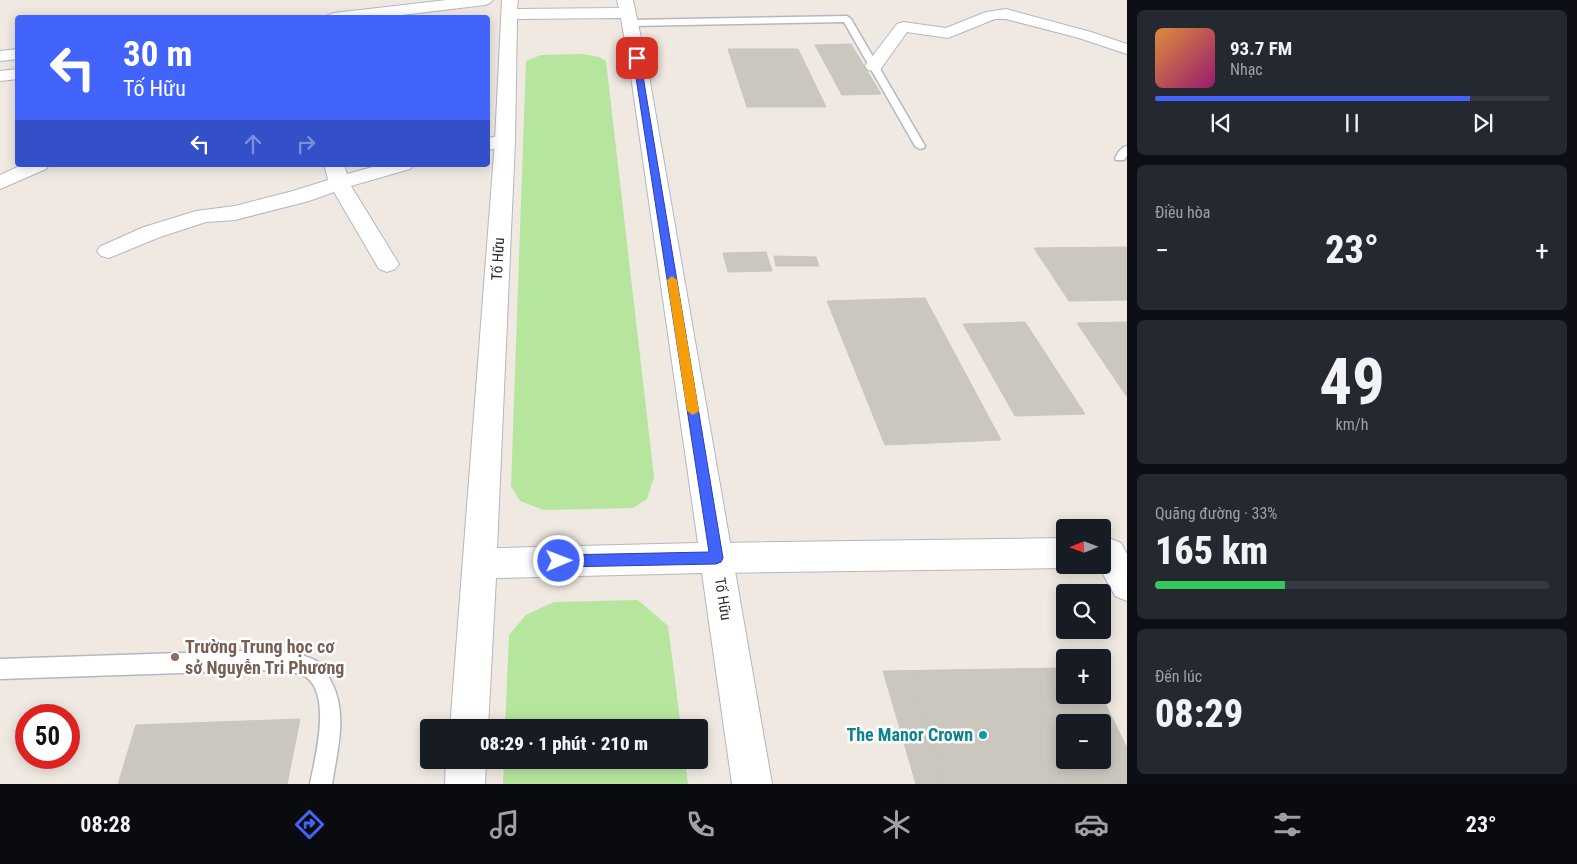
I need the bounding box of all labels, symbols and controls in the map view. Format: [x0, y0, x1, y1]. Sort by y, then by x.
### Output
text: 30 m [123, 34, 192, 75]
icon: left [40, 35, 105, 100]
pin [616, 37, 658, 79]
text: 93.7 FM [1230, 37, 1292, 60]
icon: arrive [623, 44, 651, 72]
text: Nhạc [1230, 60, 1263, 79]
text: Tố Hữu [123, 76, 186, 101]
icon: previous [1207, 109, 1235, 137]
icon: pause [1338, 109, 1366, 137]
icon: next [1469, 109, 1497, 137]
icon: left [186, 130, 214, 158]
icon: ahead [239, 130, 267, 158]
icon: right [292, 130, 320, 158]
text: Điều hòa [1155, 203, 1210, 222]
text: 23° [1325, 228, 1379, 272]
text: − [1155, 234, 1169, 267]
text: + [1535, 234, 1549, 267]
street label: Tố Hữu [488, 237, 508, 281]
text: 49 [1319, 344, 1385, 420]
text: km/h [1336, 415, 1368, 434]
text: Quãng đường · 33% [1155, 504, 1277, 523]
north arrow [1056, 519, 1111, 574]
map controls [1056, 519, 1111, 769]
text: 165 km [1155, 529, 1268, 573]
position arrow [532, 534, 584, 586]
street label: Tố Hữu [711, 576, 735, 622]
button: search [1056, 584, 1111, 639]
place label: Trường Trung học cơ sở Nguyễn Tri Phương [185, 636, 344, 678]
button: + [1056, 649, 1111, 704]
marker: Trường Trung học cơ sở Nguyễn Tri Phương [169, 651, 181, 663]
text: Đến lúc [1155, 667, 1202, 686]
text: 08:29 [1155, 692, 1243, 736]
speed limit sign: 50 [15, 704, 80, 769]
button: − [1056, 714, 1111, 769]
place label: The Manor Crown [846, 724, 973, 745]
marker: The Manor Crown [977, 729, 989, 741]
text: 08:29 · 1 phút · 210 m [480, 732, 648, 755]
icon: directions [292, 807, 327, 842]
icon: music [487, 807, 522, 842]
icon: phone [683, 807, 718, 842]
icon: climate [879, 807, 914, 842]
icon: car [1074, 807, 1109, 842]
icon: filters [1270, 807, 1305, 842]
text: 08:28 [80, 812, 131, 837]
text: 23° [1466, 812, 1497, 837]

